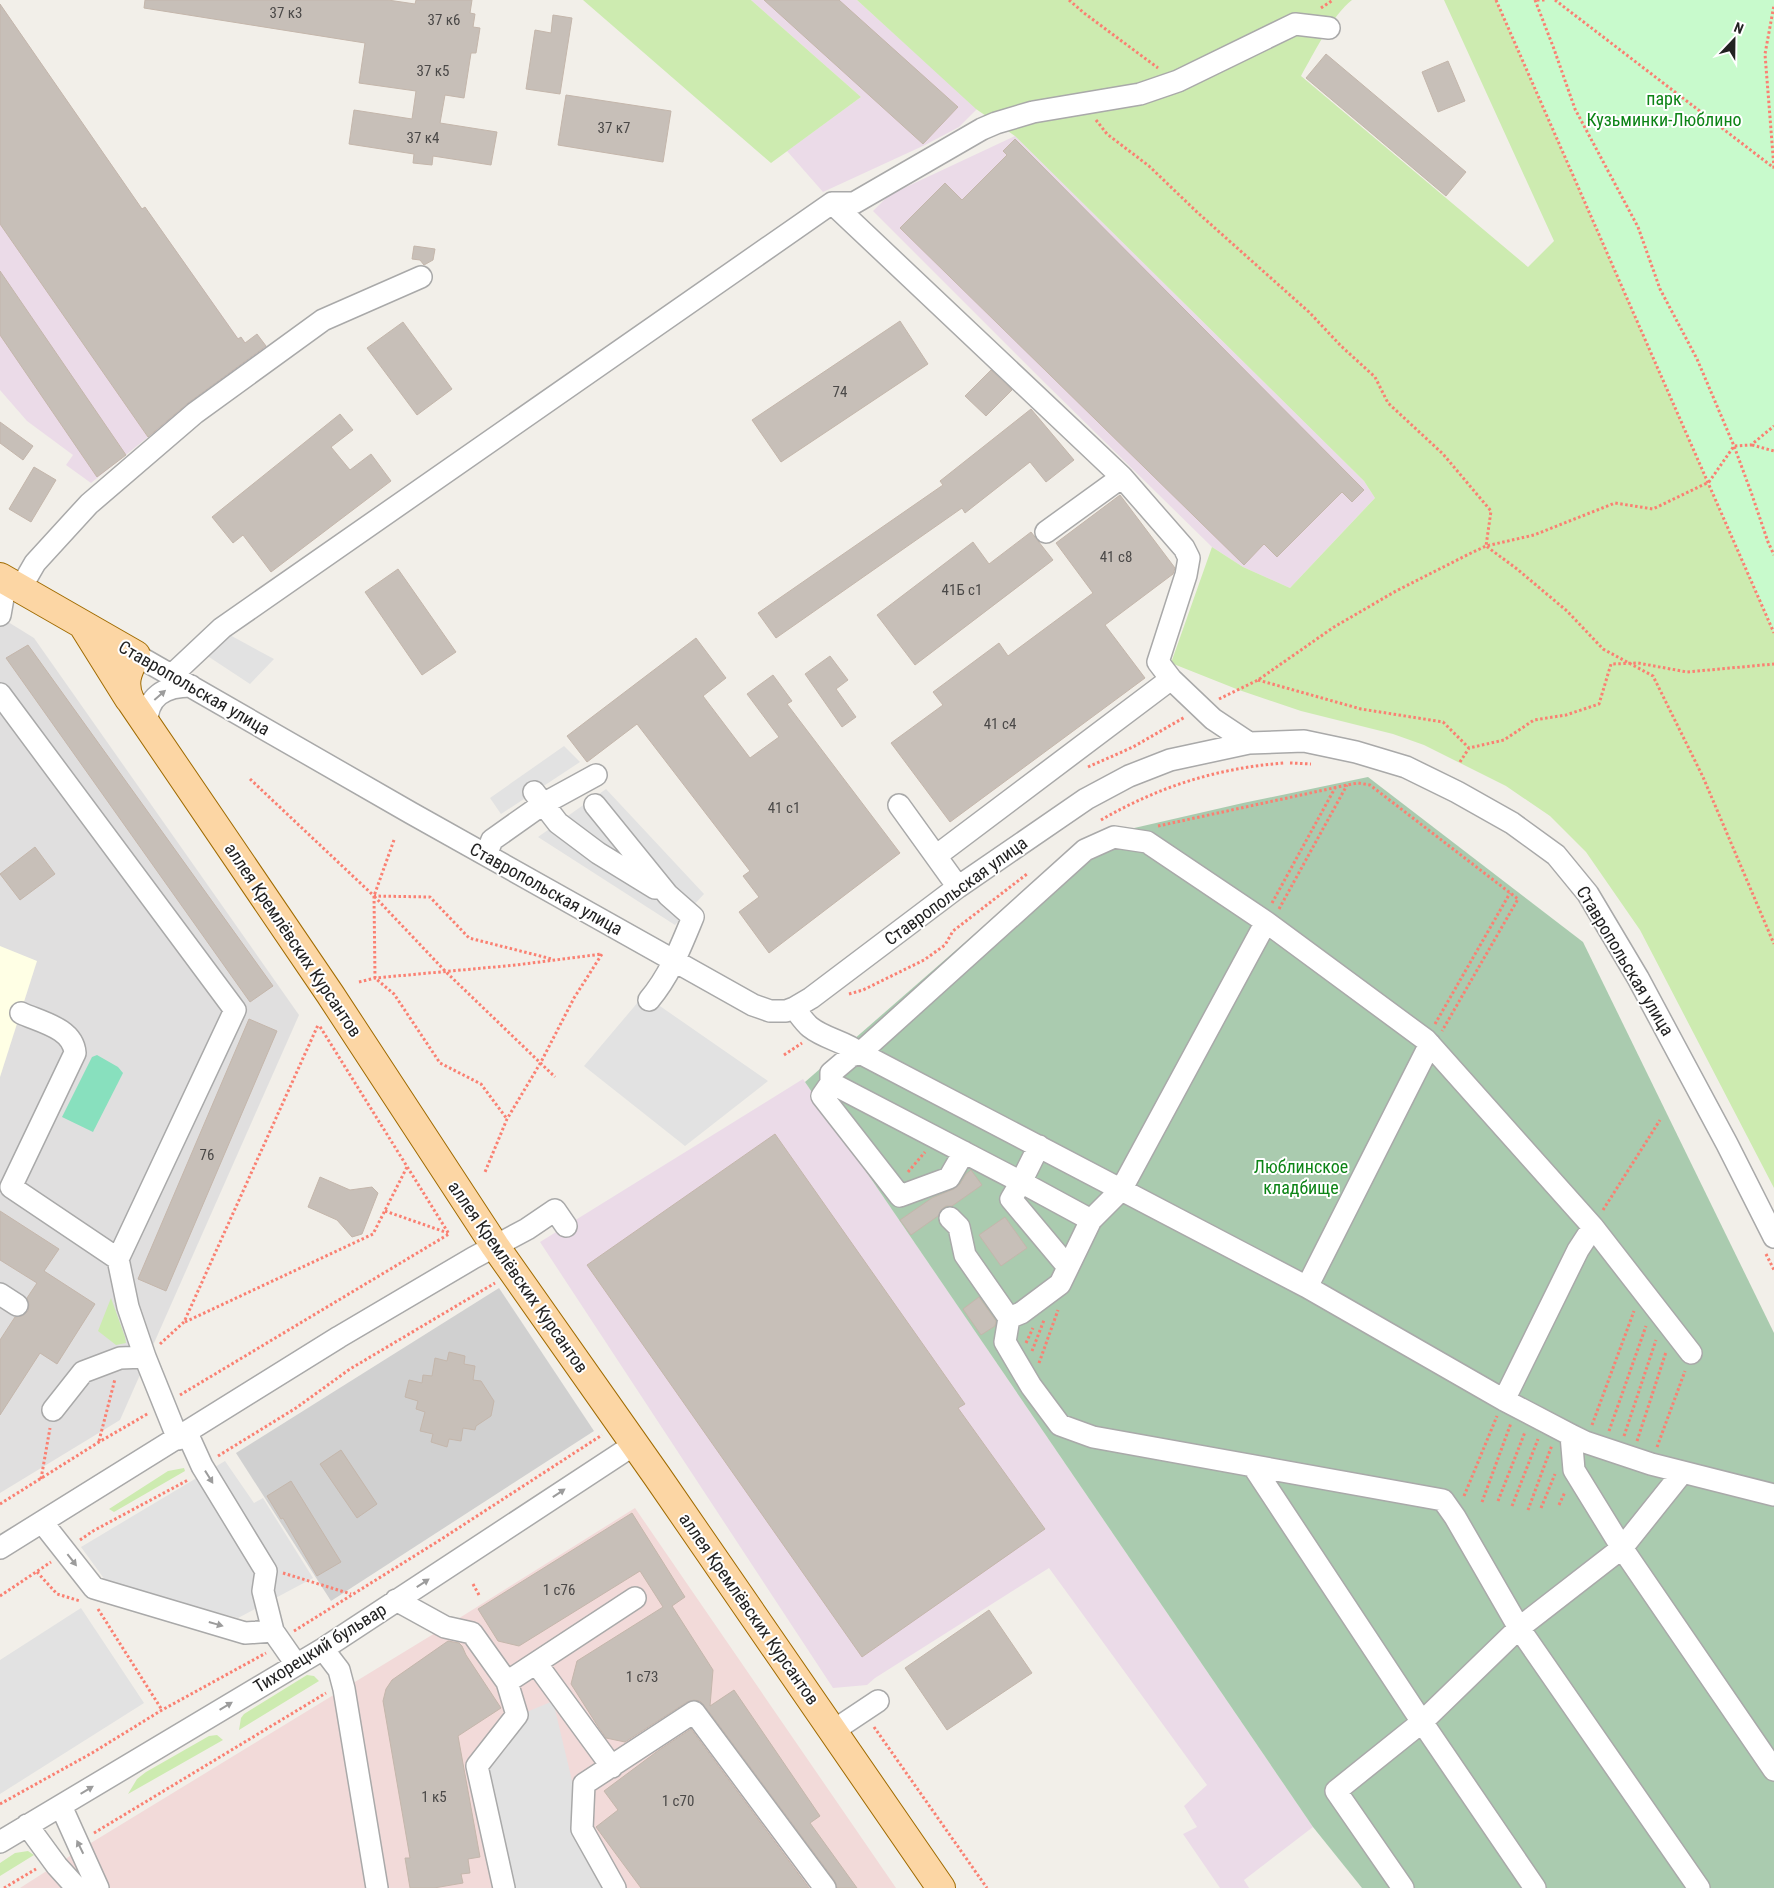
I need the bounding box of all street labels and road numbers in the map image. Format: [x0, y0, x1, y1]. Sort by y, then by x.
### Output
street label: Ставропольская улица [115, 636, 274, 739]
street label: Ставропольская улица [880, 832, 1031, 949]
street label: Ставропольская улица [466, 838, 626, 939]
street label: аллея Кремлёвских Курсантов [221, 839, 366, 1041]
street label: Ставропольская улица [1572, 882, 1678, 1039]
street label: аллея Кремлёвских Курсантов [444, 1177, 593, 1377]
street label: аллея Кремлёвских Курсантов [675, 1509, 824, 1709]
street label: Тихорецкий бульвар [250, 1598, 390, 1697]

